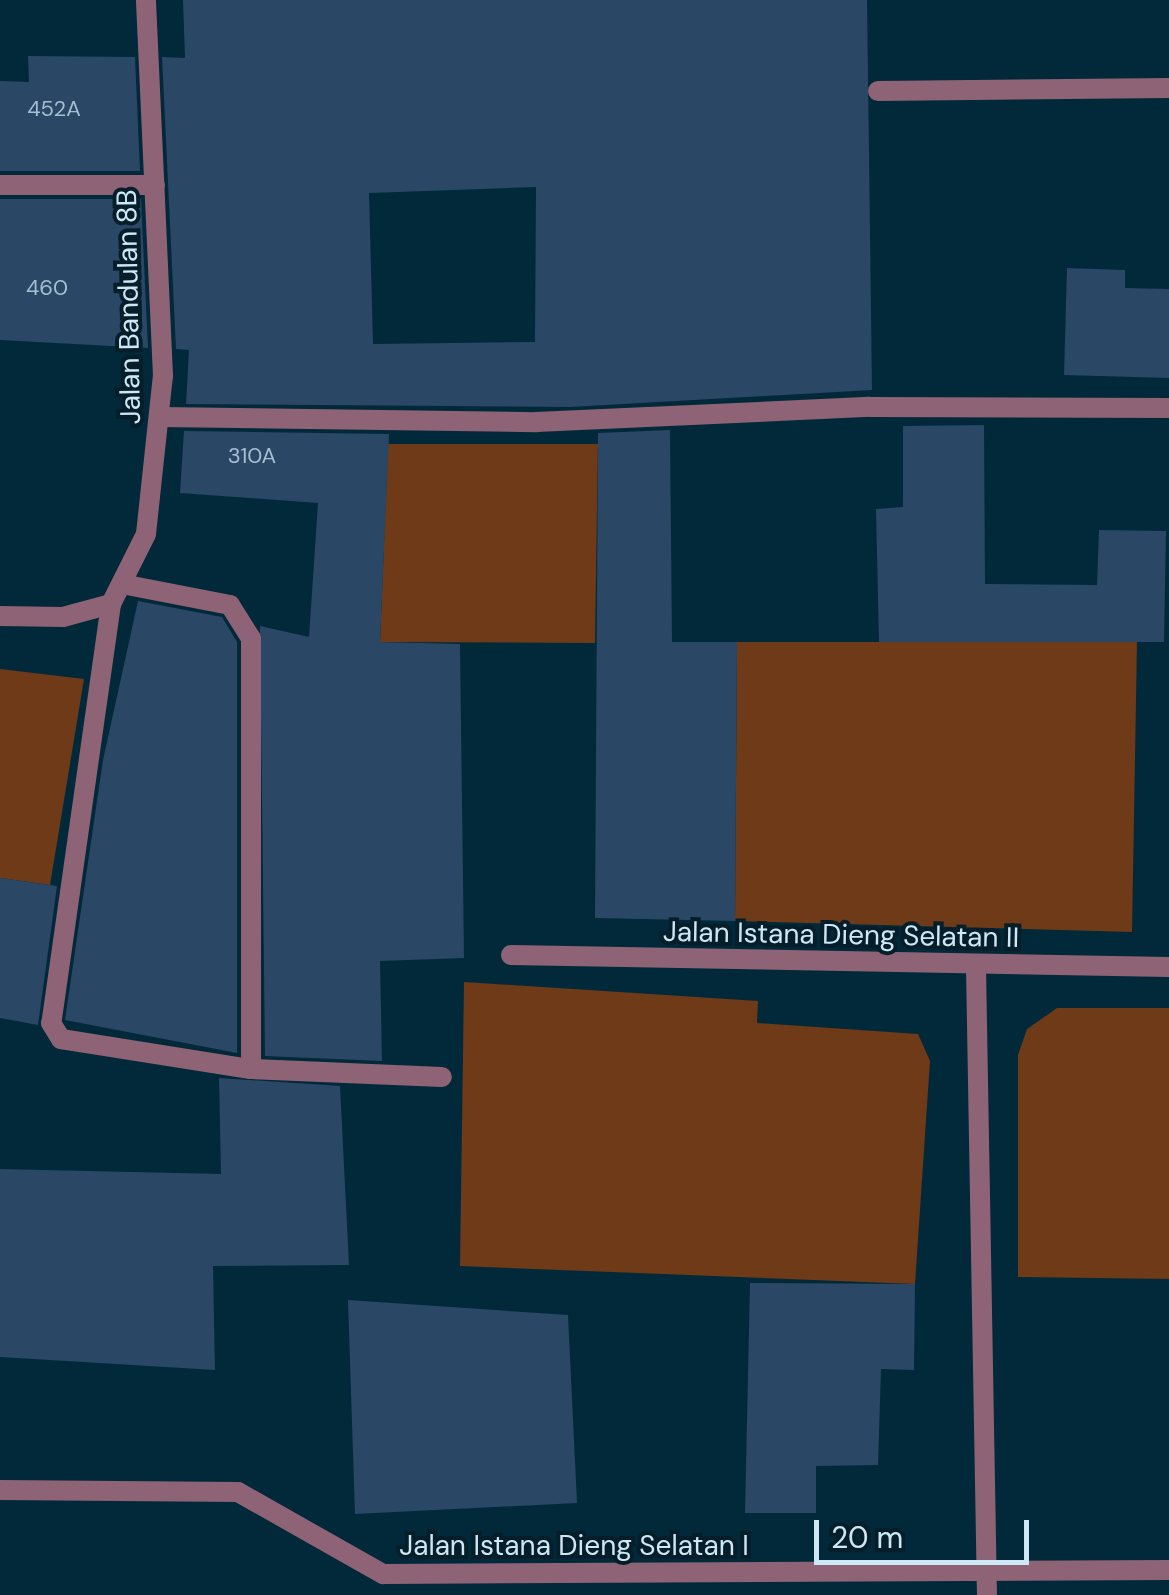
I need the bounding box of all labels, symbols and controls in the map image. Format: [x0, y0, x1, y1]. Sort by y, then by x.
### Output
house number: 452A [27, 96, 81, 122]
street label: Jalan Bandulan 8B [110, 189, 148, 425]
house number: 460 [26, 275, 68, 301]
house number: 310A [228, 443, 276, 469]
street label: Jalan Istana Dieng Selatan II [663, 915, 1019, 955]
scale bar [819, 1500, 1034, 1562]
text: 20 m [831, 1518, 903, 1557]
street label: Jalan Istana Dieng Selatan I [399, 1529, 749, 1563]

